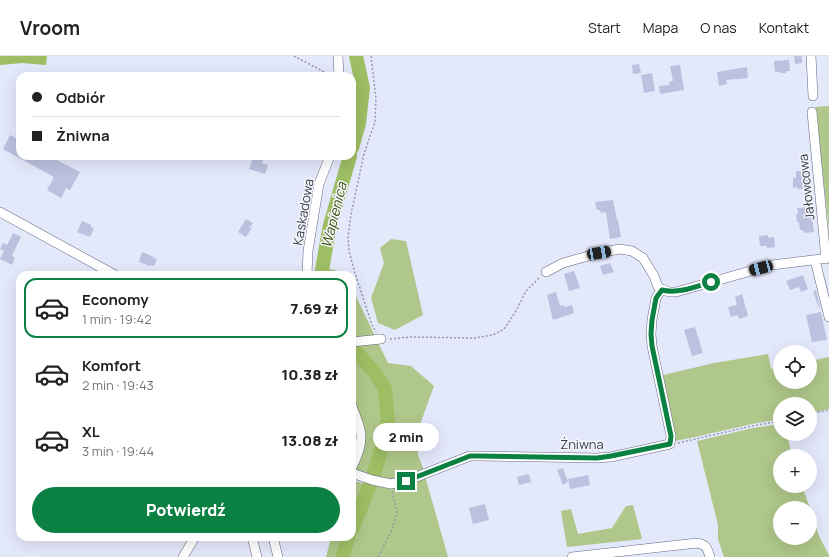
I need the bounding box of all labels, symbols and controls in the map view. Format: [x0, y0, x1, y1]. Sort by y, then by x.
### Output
text: Vroom [20, 15, 80, 41]
text: Start [588, 18, 621, 37]
text: Mapa [643, 18, 678, 37]
text: O nas [700, 18, 737, 37]
text: Kontakt [759, 18, 809, 37]
text: Odbiór [56, 87, 105, 108]
text: Żniwna [56, 125, 110, 146]
street label: Jałowcowa [794, 153, 818, 221]
street label: Kaskadowa [288, 177, 318, 247]
water label: Wapienica [316, 179, 351, 250]
car [586, 245, 612, 261]
car [748, 259, 774, 277]
route start [702, 273, 720, 291]
text: Economy [82, 289, 149, 310]
icon: car [34, 290, 70, 326]
text: 7.69 zł [290, 298, 338, 319]
text: 1 min · 19:42 [82, 310, 152, 328]
map controls [773, 345, 817, 545]
button: locate [773, 345, 817, 389]
text: Komfort [82, 355, 141, 376]
icon: car [34, 356, 70, 392]
text: 10.38 zł [282, 364, 338, 385]
text: 2 min · 19:43 [82, 376, 154, 394]
button: layers [773, 397, 817, 441]
text: XL [82, 421, 100, 442]
icon: car [34, 422, 70, 458]
callout: 2 min [373, 423, 439, 451]
text: 2 min [389, 428, 423, 446]
text: 13.08 zł [282, 430, 338, 451]
street label: Żniwna [560, 435, 604, 453]
text: 3 min · 19:44 [82, 442, 154, 460]
button: + [773, 449, 817, 493]
route end [397, 472, 415, 490]
button: Potwierdź [32, 487, 340, 533]
button: − [773, 501, 817, 545]

